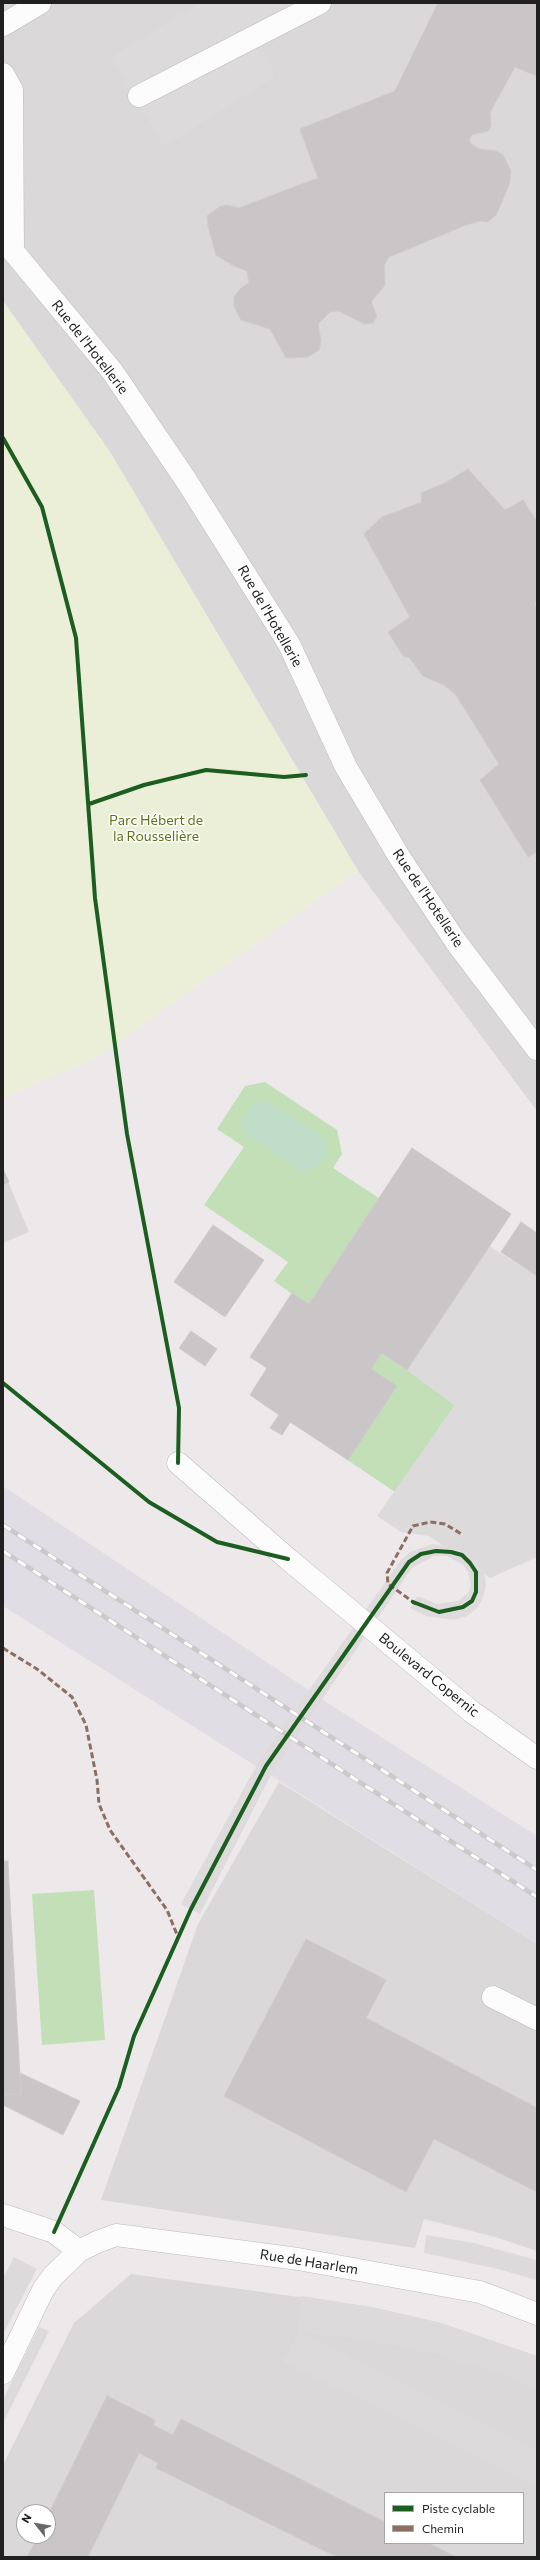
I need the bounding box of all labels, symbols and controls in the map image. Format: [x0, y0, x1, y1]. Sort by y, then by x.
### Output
street label: Rue de l'Hotellerie [48, 297, 132, 397]
street label: Rue de l'Hotellerie [234, 562, 306, 670]
park label: Parc Hébert de la Rousselière [109, 812, 203, 844]
street label: Rue de l'Hotellerie [389, 846, 467, 950]
street label: Boulevard Copernic [375, 1629, 483, 1721]
street label: Rue de Haarlem [259, 2246, 359, 2278]
legend [384, 2492, 524, 2544]
text: Piste cyclable [422, 2501, 495, 2515]
north arrow [16, 2504, 56, 2544]
text: N [18, 2511, 34, 2525]
text: Chemin [422, 2521, 464, 2535]

